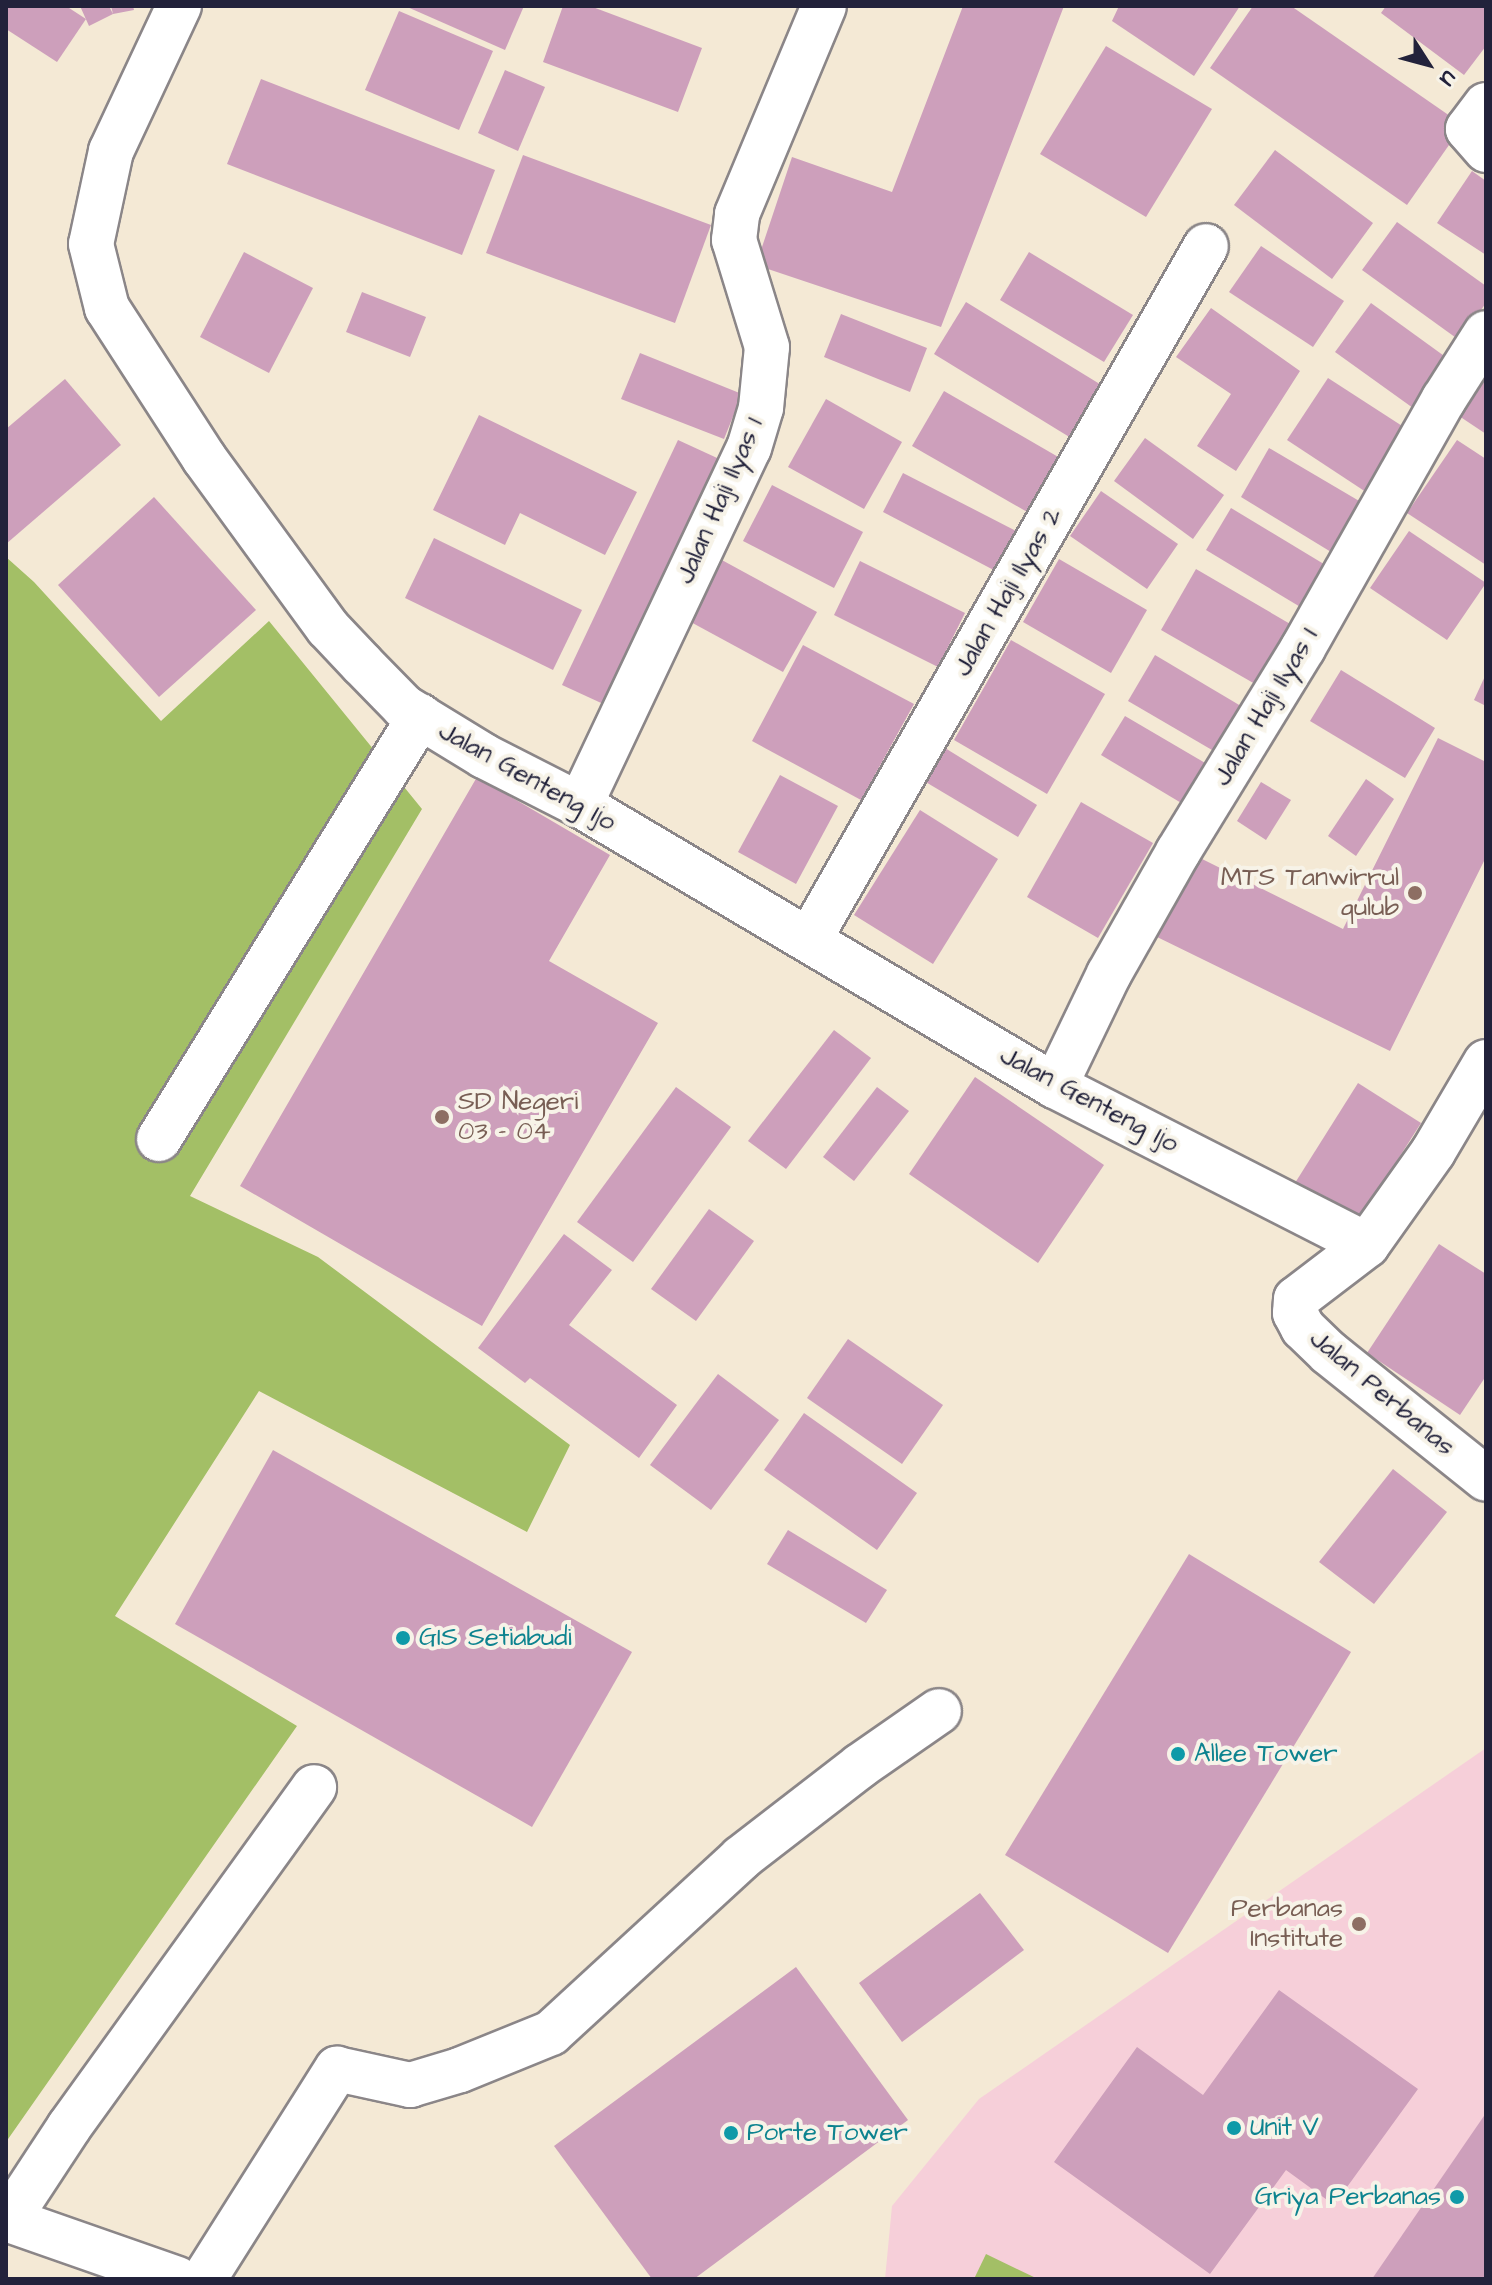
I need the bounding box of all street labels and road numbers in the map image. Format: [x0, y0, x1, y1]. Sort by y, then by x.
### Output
street label: Jalan Haji Ilyas 1 [670, 413, 770, 589]
street label: Jalan Haji Ilyas 2 [947, 502, 1069, 682]
street label: Jalan Haji Ilyas I [1207, 622, 1325, 792]
street label: Jalan Genteng Ijo [433, 716, 621, 838]
street label: Jalan Genteng Ijo [995, 1040, 1183, 1160]
street label: Jalan Perbanas [1303, 1323, 1461, 1463]

